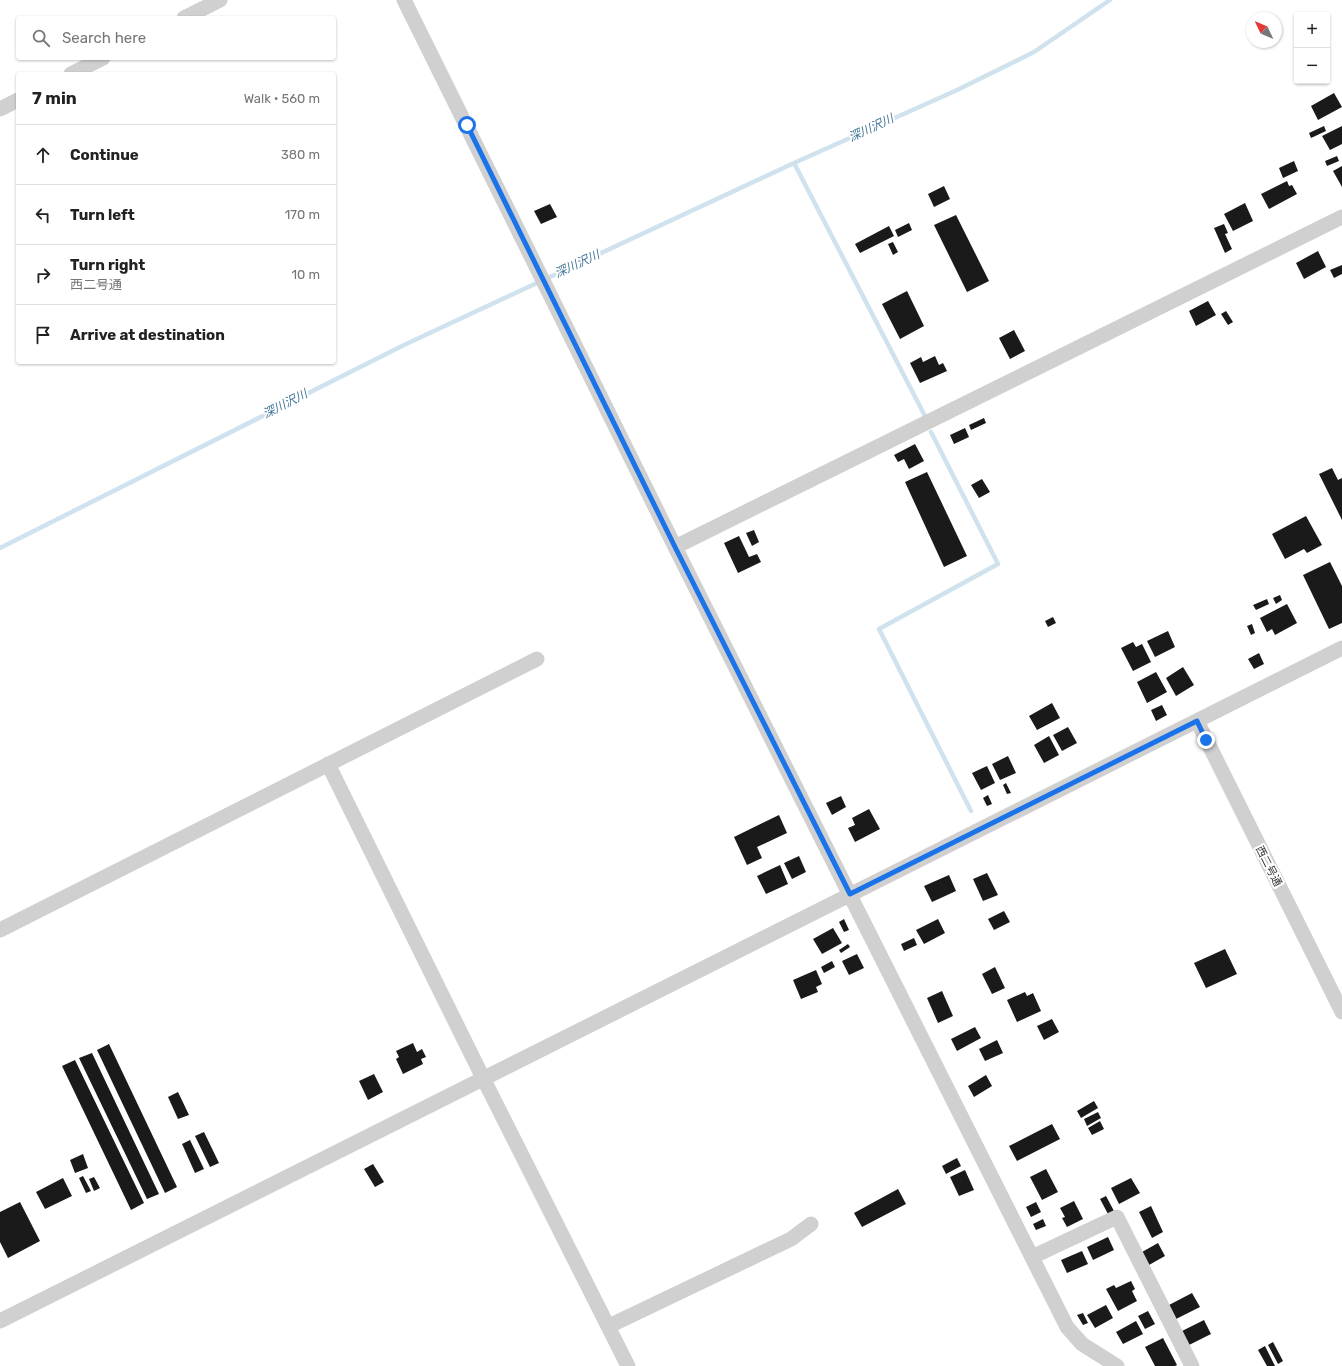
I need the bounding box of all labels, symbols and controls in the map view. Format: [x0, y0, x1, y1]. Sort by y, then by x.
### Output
north arrow [1246, 12, 1282, 48]
map controls [1294, 12, 1330, 84]
button: + [1294, 12, 1330, 48]
search box [16, 16, 336, 60]
icon: search [30, 27, 52, 49]
text: Search here [62, 29, 146, 47]
button: − [1294, 48, 1330, 84]
text: 7 min [32, 88, 77, 108]
text: Walk · 560 m [244, 91, 320, 106]
water label: 深川沢川 [846, 111, 898, 144]
route start [458, 116, 476, 134]
icon: ahead [32, 144, 54, 166]
text: Continue [70, 146, 139, 164]
text: 380 m [281, 147, 320, 162]
icon: left [32, 204, 54, 226]
text: Turn left [70, 206, 135, 224]
text: 170 m [285, 207, 320, 222]
water label: 深川沢川 [552, 247, 604, 280]
text: Turn right [70, 256, 145, 274]
icon: right [32, 264, 54, 286]
text: 10 m [291, 267, 320, 282]
text: 西二号通 [70, 277, 122, 292]
icon: arrive [32, 324, 54, 346]
text: Arrive at destination [70, 326, 225, 344]
water label: 深川沢川 [260, 386, 311, 421]
route end [1197, 731, 1215, 749]
street label: 西二号通 [1253, 844, 1284, 889]

